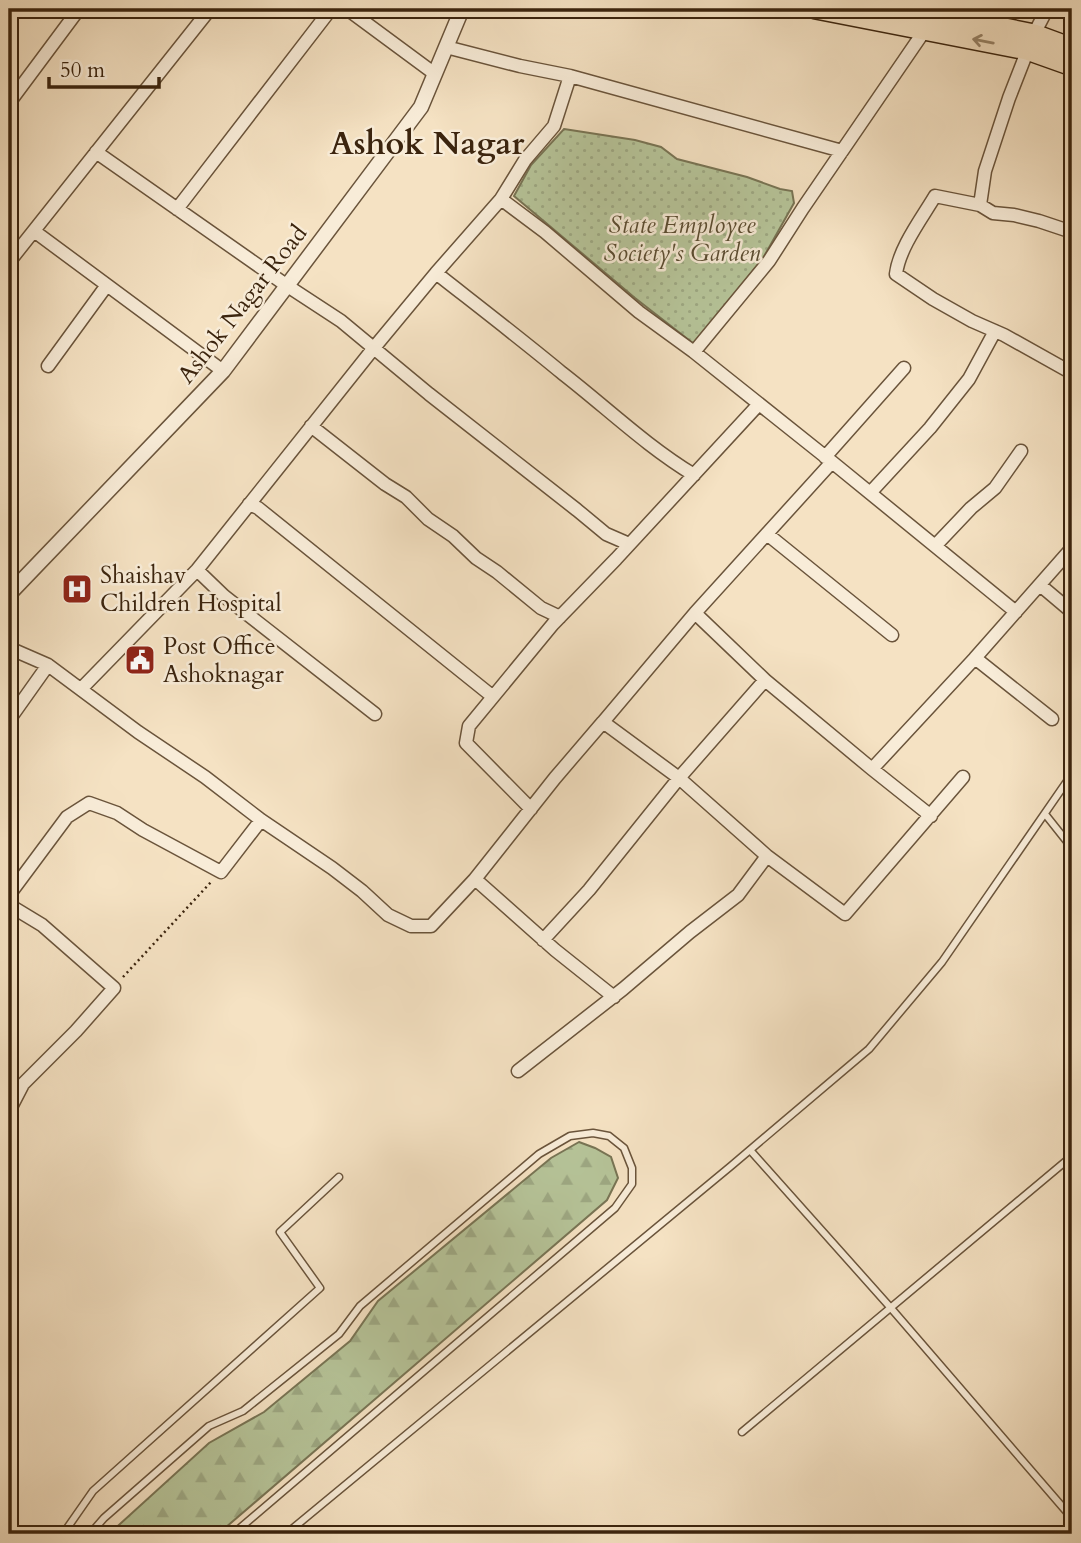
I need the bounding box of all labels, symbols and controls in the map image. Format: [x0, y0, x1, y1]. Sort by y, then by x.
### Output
one-way arrow [972, 34, 995, 48]
scale bar [49, 46, 159, 90]
text: 50 m [60, 56, 105, 85]
district label: Ashok Nagar [330, 122, 524, 166]
park label: State Employee Society's Garden [604, 209, 761, 270]
street label: Ashok Nagar Road [170, 218, 315, 391]
place label: Shaishav Children Hospital [100, 559, 282, 620]
hospital icon: Shaishav Children Hospital [60, 572, 94, 606]
place label: Post Office Ashoknagar [163, 630, 284, 691]
public building icon: Post Office Ashoknagar [123, 643, 157, 677]

